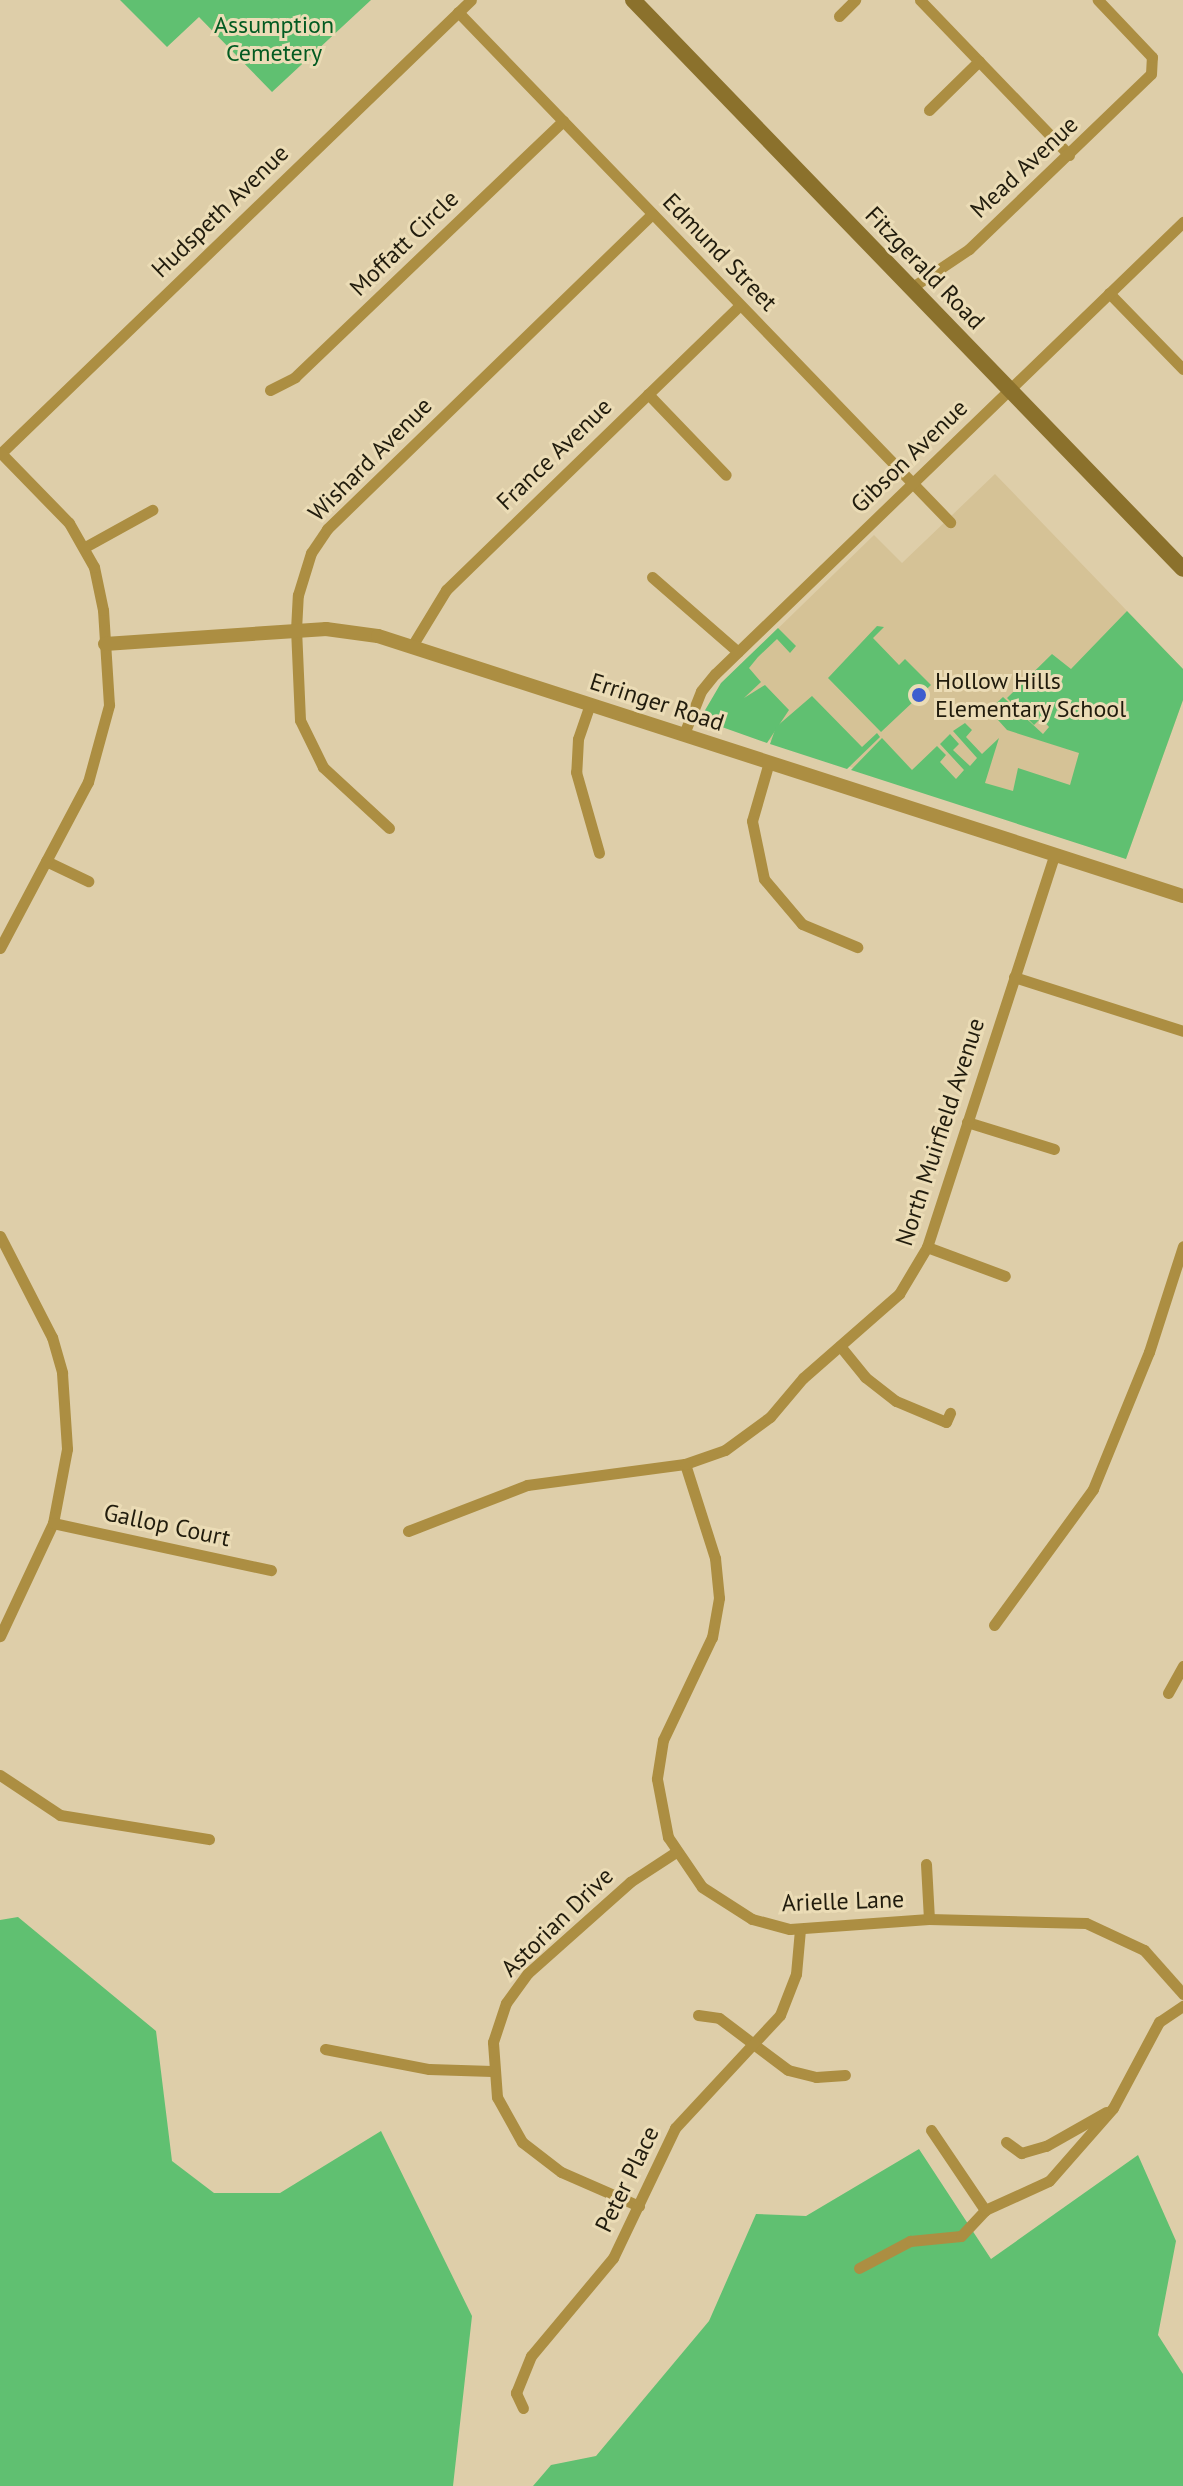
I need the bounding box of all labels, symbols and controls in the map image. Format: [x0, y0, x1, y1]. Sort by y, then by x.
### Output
park label: Assumption Cemetery [214, 11, 334, 67]
street label: Mead Avenue [964, 110, 1084, 224]
street label: Hudspeth Avenue [145, 138, 295, 284]
street label: Moffatt Circle [344, 184, 464, 302]
street label: Edmund Street [657, 187, 783, 317]
street label: Fitzgerald Road [859, 201, 991, 335]
street label: Wishard Avenue [302, 391, 438, 527]
street label: France Avenue [490, 392, 618, 516]
street label: Gibson Avenue [844, 393, 974, 519]
street label: Erringer Road [586, 667, 728, 737]
place label: Hollow Hills Elementary School [935, 667, 1127, 723]
marker: Hollow Hills Elementary School [910, 686, 928, 704]
street label: North Muirfield Avenue [889, 1014, 991, 1250]
street label: Gallop Court [101, 1498, 233, 1552]
street label: Astorian Drive [495, 1861, 619, 1983]
street label: Arielle Lane [781, 1884, 905, 1918]
street label: Peter Place [589, 2121, 665, 2237]

